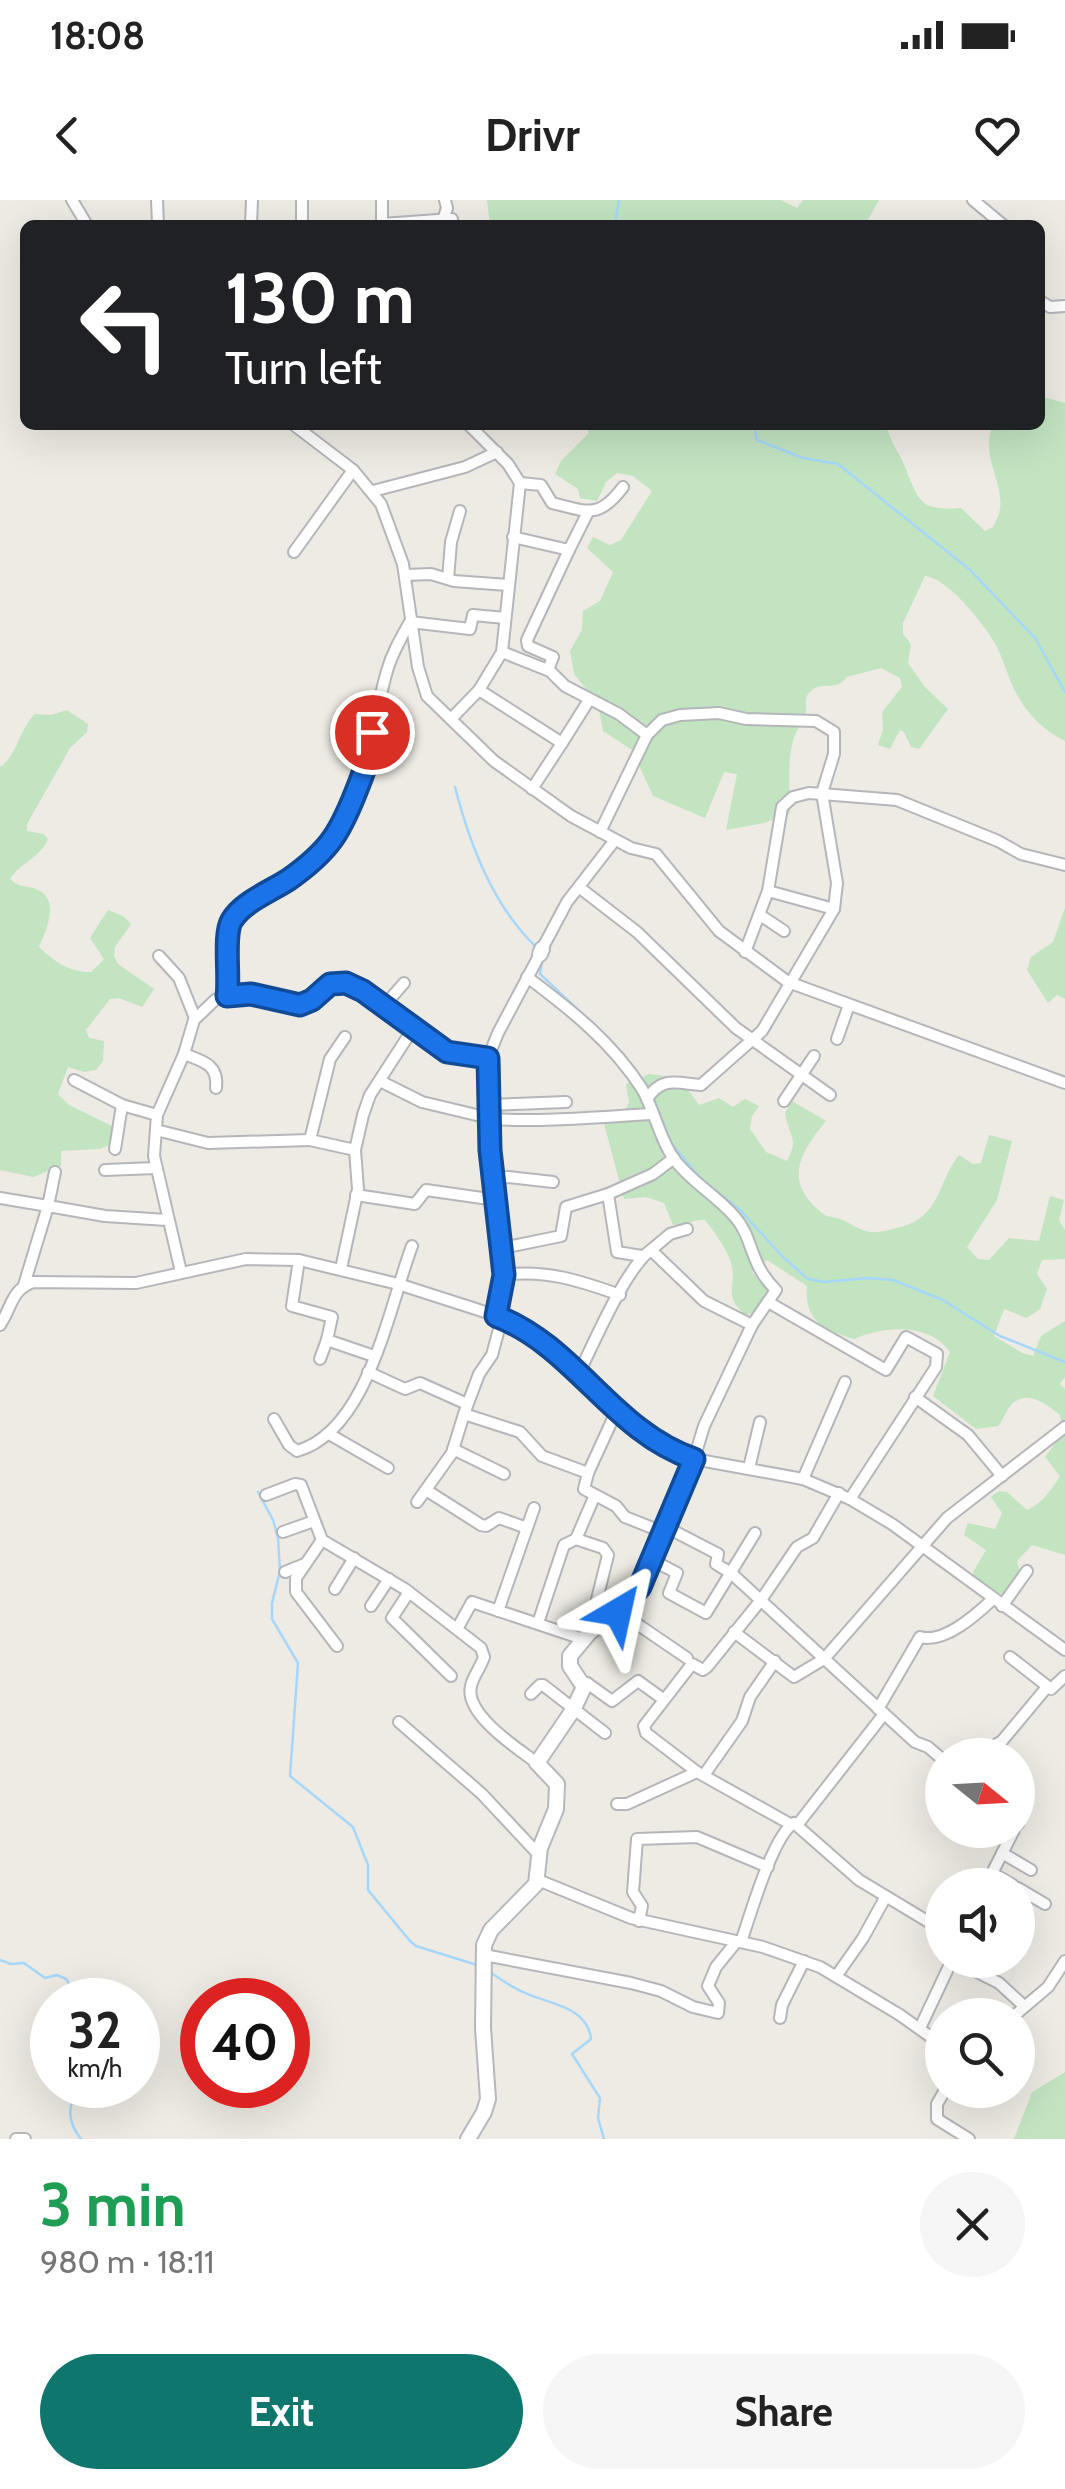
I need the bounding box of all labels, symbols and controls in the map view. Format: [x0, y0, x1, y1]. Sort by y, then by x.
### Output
text: 18:08 [50, 12, 145, 59]
icon: back [40, 108, 95, 163]
text: Drivr [485, 108, 580, 162]
icon: heart [970, 108, 1025, 163]
text: 130 m [225, 255, 415, 341]
icon: left [60, 260, 190, 390]
text: Turn left [225, 341, 382, 395]
pin [330, 690, 415, 775]
icon: arrive [345, 705, 400, 760]
position arrow [566, 1560, 670, 1664]
north arrow [925, 1738, 1035, 1848]
map controls [925, 1738, 1035, 2108]
button: sound [925, 1868, 1035, 1978]
speed limit sign: 40 [180, 1978, 310, 2108]
button: search [925, 1998, 1035, 2108]
text: 32 [68, 2000, 122, 2061]
text: km/h [68, 2053, 122, 2083]
text: 3 min [40, 2168, 186, 2241]
button: close [920, 2172, 1025, 2277]
text: 980 m · 18:11 [40, 2242, 215, 2281]
button: Exit [40, 2354, 523, 2469]
button: Share [543, 2354, 1025, 2469]

